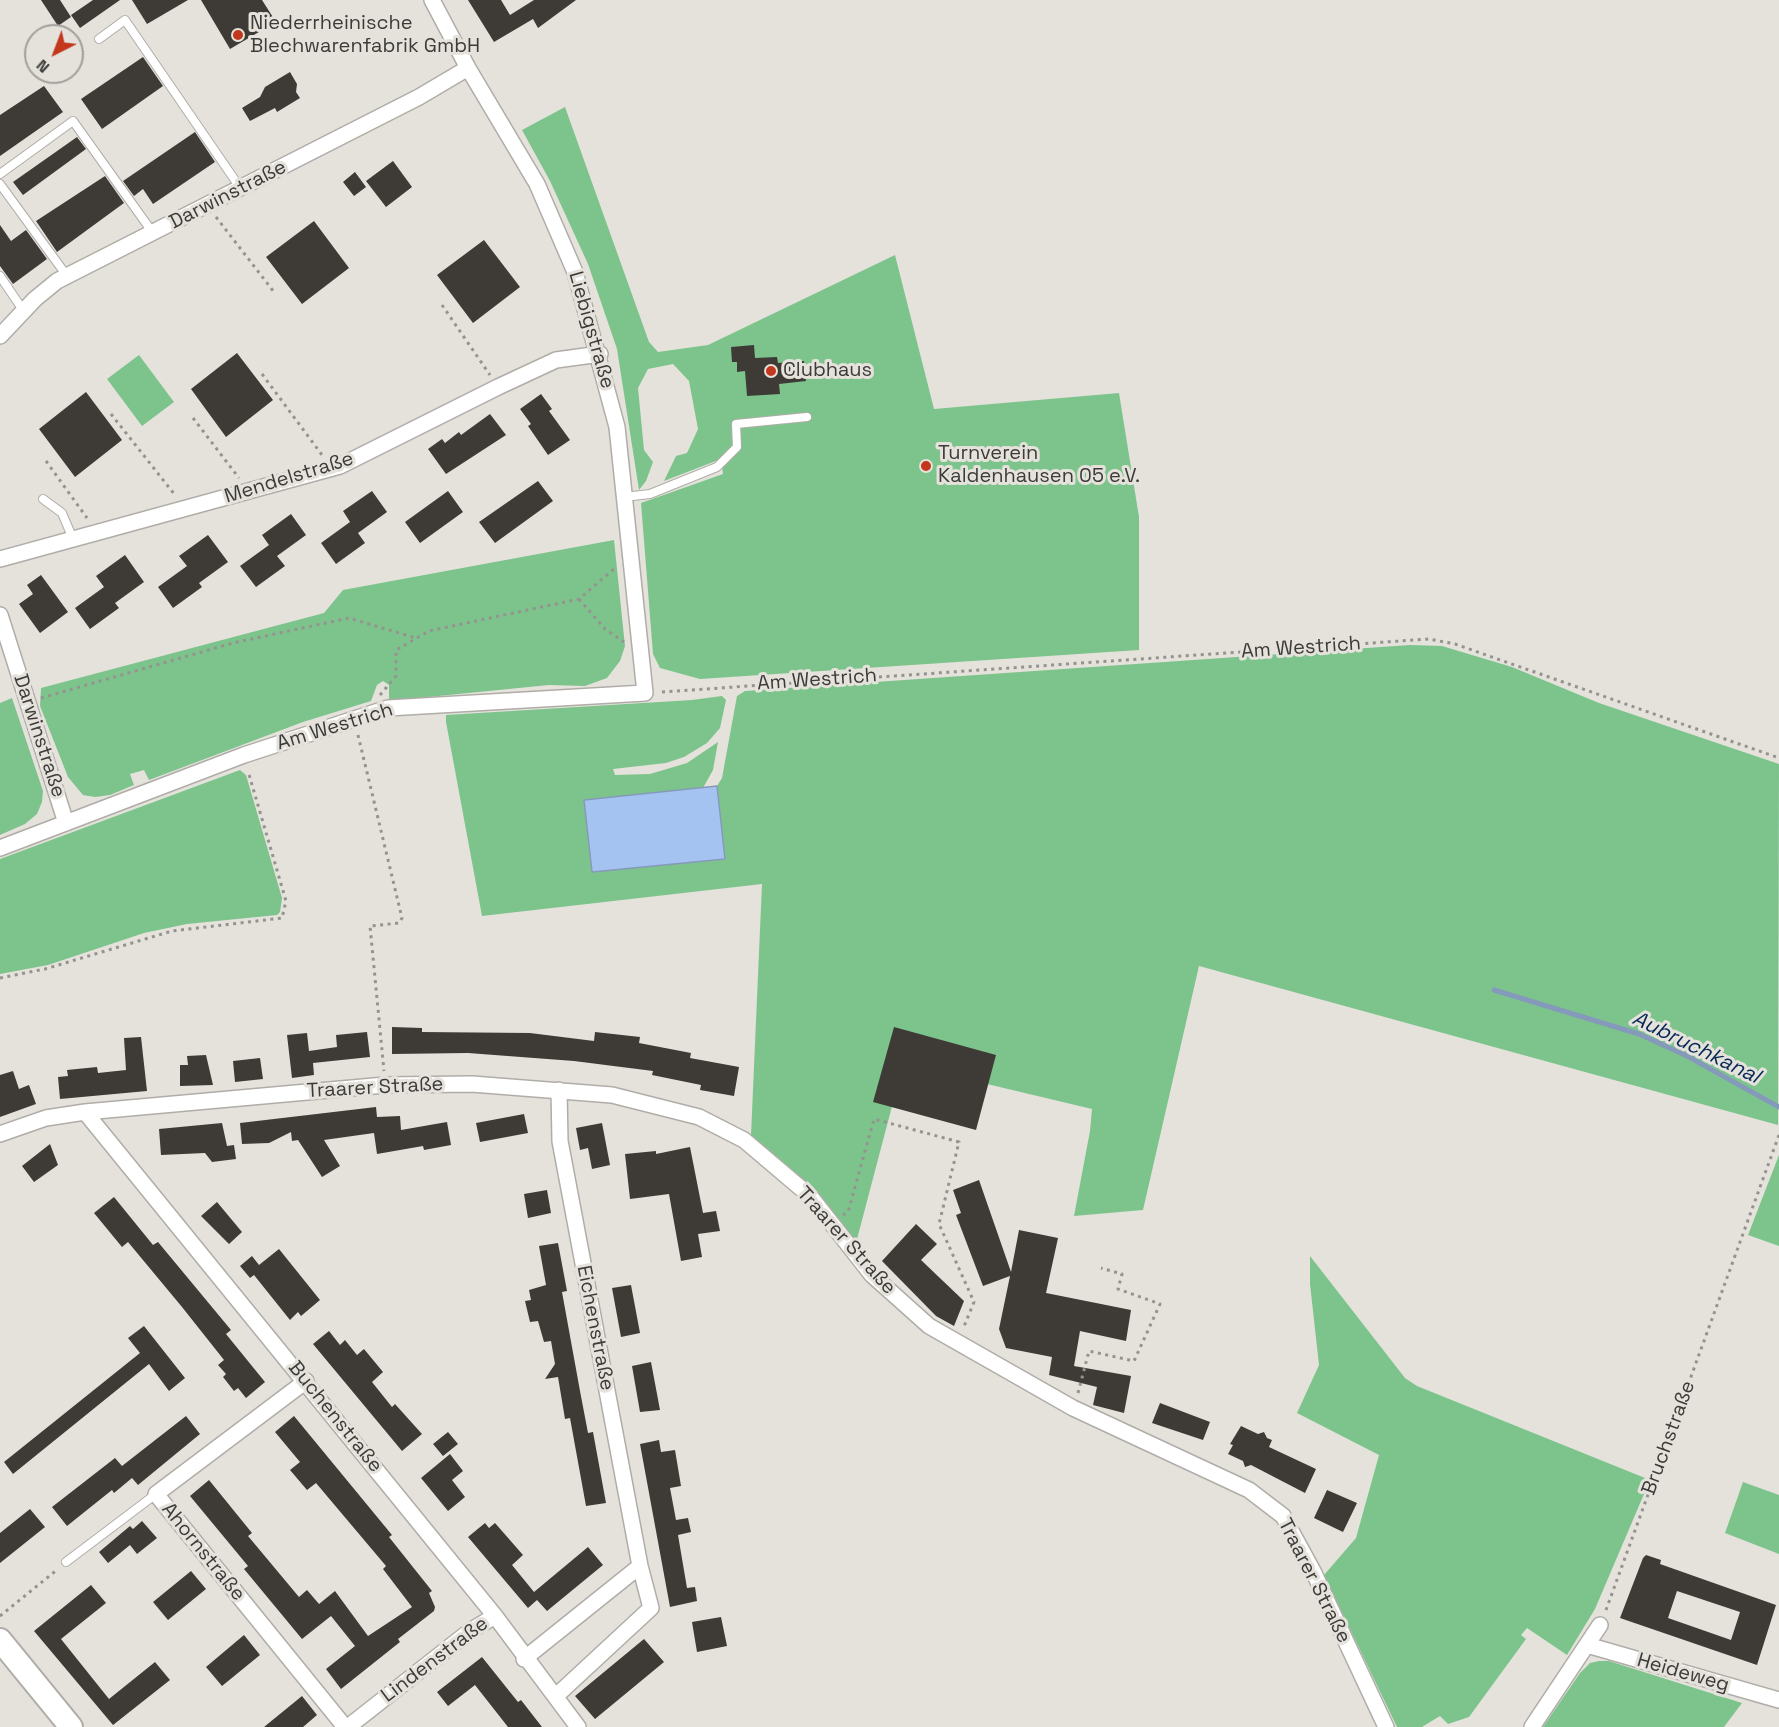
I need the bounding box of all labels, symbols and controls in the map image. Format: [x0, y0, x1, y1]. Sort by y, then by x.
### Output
place label: Niederrheinische Blechwarenfabrik GmbH [250, 12, 480, 59]
north arrow [24, 24, 84, 84]
marker: Niederrheinische Blechwarenfabrik GmbH [231, 28, 245, 42]
text: N [32, 55, 54, 78]
street label: Darwinstraße [165, 155, 291, 235]
street label: Liebigstraße [563, 269, 619, 391]
place label: Clubhaus [783, 359, 872, 383]
marker: Clubhaus [764, 364, 778, 378]
place label: Turnverein Kaldenhausen 05 e.V. [938, 442, 1140, 489]
street label: Mendelstraße [222, 447, 356, 509]
marker: Turnverein Kaldenhausen 05 e.V. [919, 459, 933, 473]
street label: Am Westrich [1240, 632, 1362, 664]
street label: Am Westrich [756, 664, 878, 696]
street label: Darwinstraße [8, 671, 70, 801]
street label: Am Westrich [274, 698, 396, 756]
water label: Aubruchkanal [1628, 1006, 1764, 1090]
street label: Traarer Straße [306, 1072, 444, 1104]
street label: Traarer Straße [791, 1182, 901, 1300]
street label: Eichenstraße [571, 1263, 619, 1393]
street label: Buchenstraße [283, 1356, 387, 1478]
street label: Bruchstraße [1637, 1378, 1701, 1498]
street label: Ahornstraße [156, 1498, 250, 1606]
street label: Traarer Straße [1272, 1515, 1356, 1647]
street label: Lindenstraße [377, 1612, 493, 1708]
street label: Heideweg [1634, 1648, 1732, 1698]

